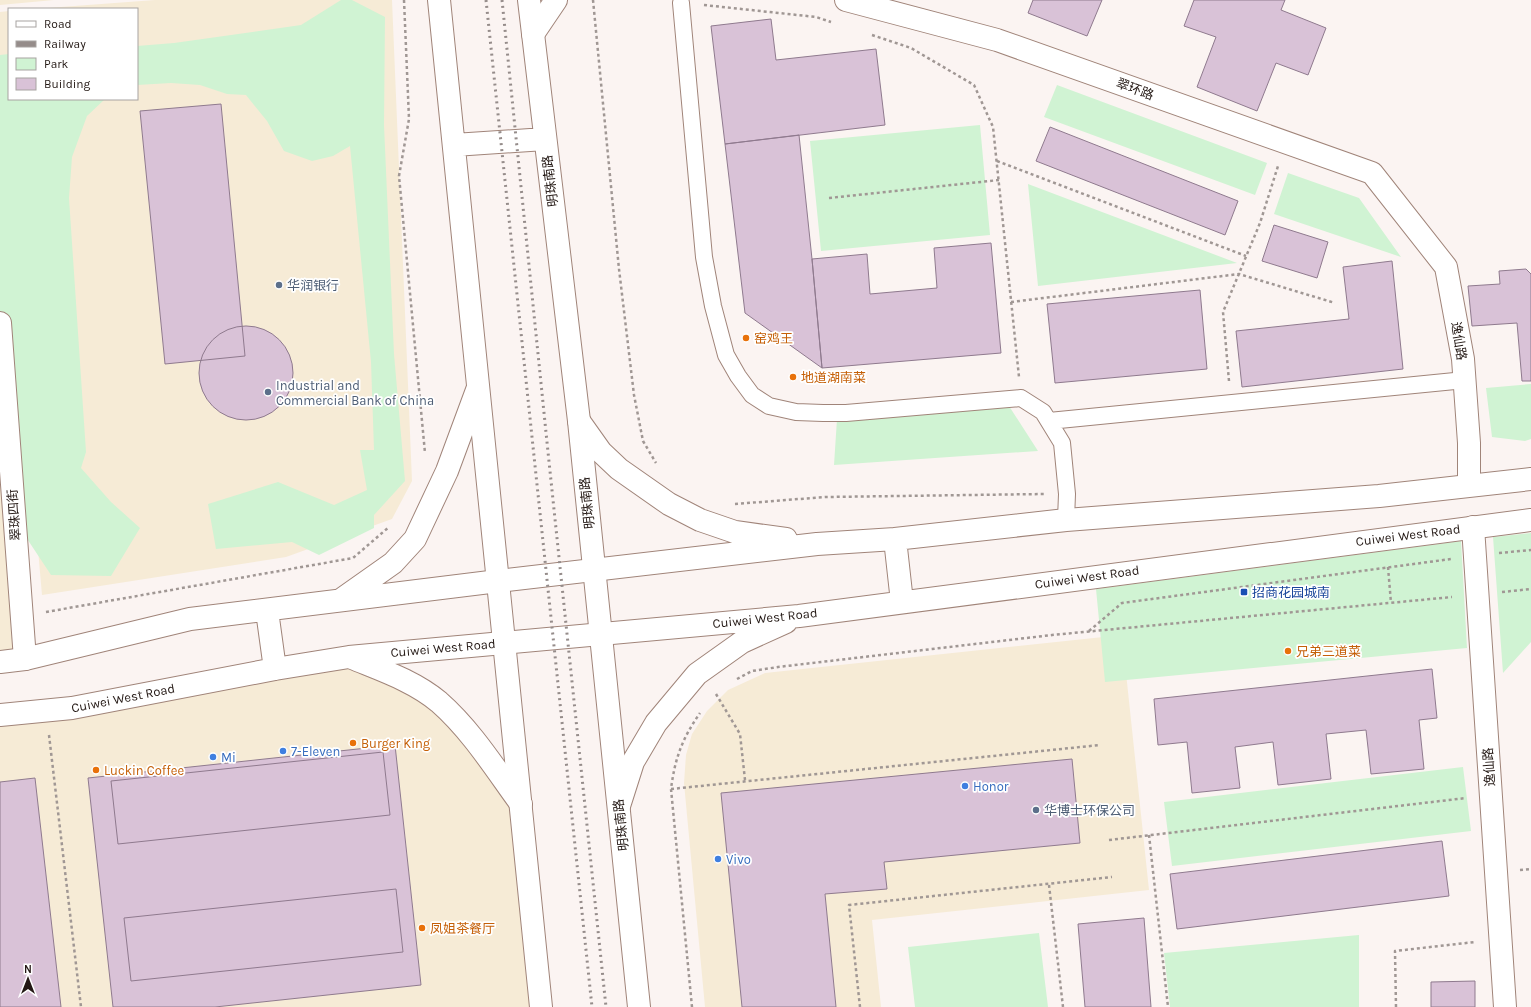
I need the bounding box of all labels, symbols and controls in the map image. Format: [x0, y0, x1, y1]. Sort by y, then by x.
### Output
legend [8, 8, 138, 100]
text: Road [44, 17, 72, 31]
text: Railway [44, 37, 86, 51]
text: Park [44, 57, 69, 71]
street label: 翠环路 [1114, 75, 1156, 103]
text: Building [44, 77, 91, 91]
street label: 明珠南路 [539, 154, 561, 208]
place label: 华润银行 [287, 278, 339, 293]
marker: 华润银行 [274, 280, 284, 290]
street label: 逸仙路 [1449, 321, 1469, 361]
place label: 窑鸡王 [754, 331, 793, 346]
marker: 窑鸡王 [741, 333, 751, 343]
place label: 地道湖南菜 [801, 370, 866, 385]
marker: 地道湖南菜 [788, 372, 798, 382]
place label: Industrial and Commercial Bank of China [276, 378, 434, 408]
marker: Industrial and Commercial Bank of China [263, 387, 273, 397]
street label: 明珠南路 [577, 476, 597, 530]
street label: 翠珠四街 [5, 489, 23, 541]
street label: Cuiwei West Road [1355, 521, 1461, 549]
street label: Cuiwei West Road [1034, 562, 1140, 592]
place label: 招商花园城南 [1252, 585, 1330, 600]
marker: 招商花园城南 [1239, 587, 1249, 597]
street label: Cuiwei West Road [712, 605, 818, 631]
street label: Cuiwei West Road [390, 636, 496, 660]
place label: 兄弟三道菜 [1296, 644, 1361, 659]
marker: 兄弟三道菜 [1283, 646, 1293, 656]
street label: Cuiwei West Road [70, 681, 176, 715]
place label: Burger King [361, 736, 431, 751]
marker: Burger King [348, 738, 358, 748]
place label: 7-Eleven [291, 744, 340, 759]
marker: 7-Eleven [278, 746, 288, 756]
street label: 逸仙路 [1480, 747, 1498, 787]
place label: Mi [221, 750, 236, 765]
marker: Mi [208, 752, 218, 762]
place label: Luckin Coffee [104, 763, 184, 778]
marker: Luckin Coffee [91, 765, 101, 775]
place label: Honor [973, 779, 1009, 794]
marker: Honor [960, 781, 970, 791]
street label: 明珠南路 [611, 798, 631, 852]
place label: 华博士环保公司 [1044, 803, 1135, 818]
marker: 华博士环保公司 [1031, 805, 1041, 815]
place label: Vivo [726, 852, 751, 867]
marker: Vivo [713, 854, 723, 864]
place label: 凤姐茶餐厅 [430, 921, 495, 936]
marker: 凤姐茶餐厅 [417, 923, 427, 933]
north arrow [8, 959, 48, 999]
text: N [24, 963, 32, 976]

